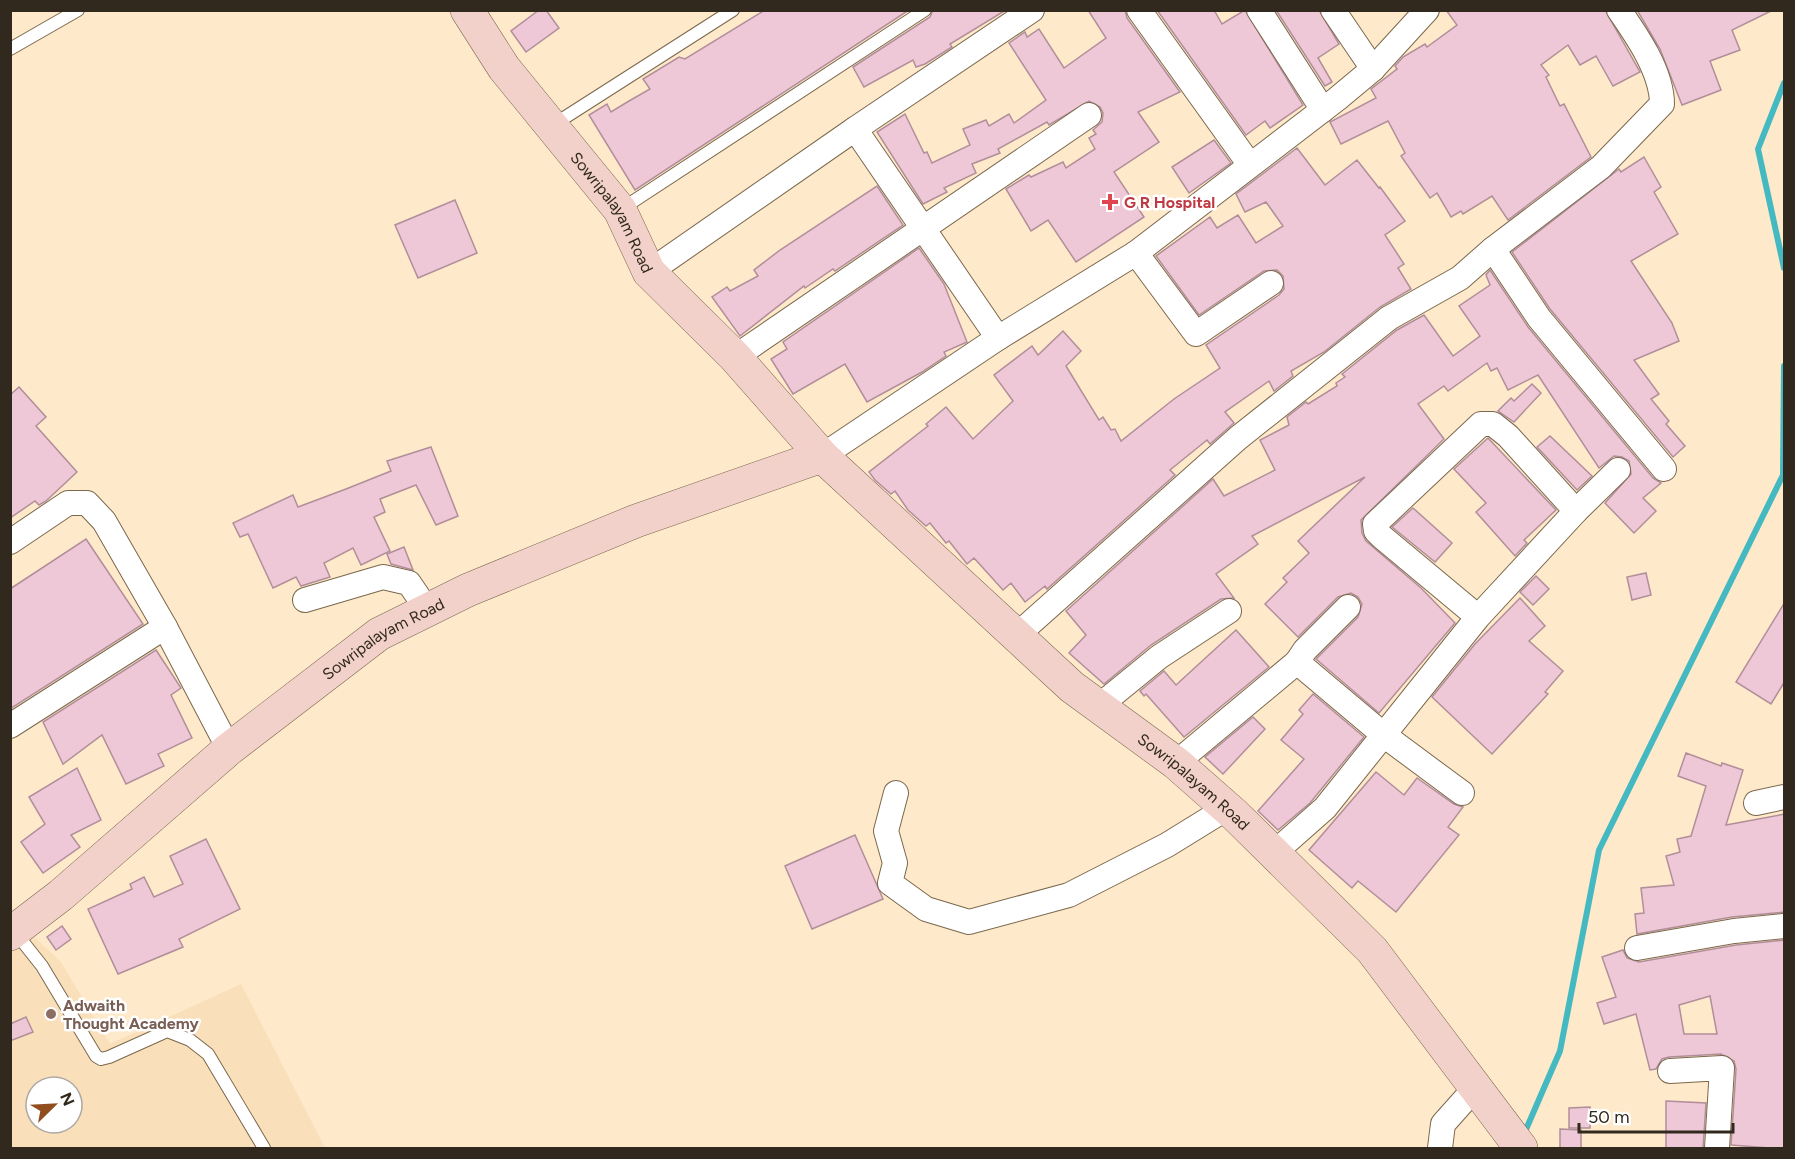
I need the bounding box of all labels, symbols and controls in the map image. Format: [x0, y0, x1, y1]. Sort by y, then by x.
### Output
street label: Sowripalayam Road [566, 148, 657, 276]
marker: G R Hospital [1101, 193, 1119, 211]
place label: G R Hospital [1124, 193, 1215, 212]
street label: Sowripalayam Road [319, 594, 448, 684]
street label: Sowripalayam Road [1134, 729, 1254, 834]
place label: Adwaith Thought Academy [63, 996, 199, 1033]
marker: Adwaith Thought Academy [44, 1007, 58, 1021]
north arrow [24, 1075, 84, 1135]
text: N [56, 1090, 78, 1109]
scale bar [1579, 1096, 1734, 1134]
text: 50 m [1588, 1106, 1630, 1128]

